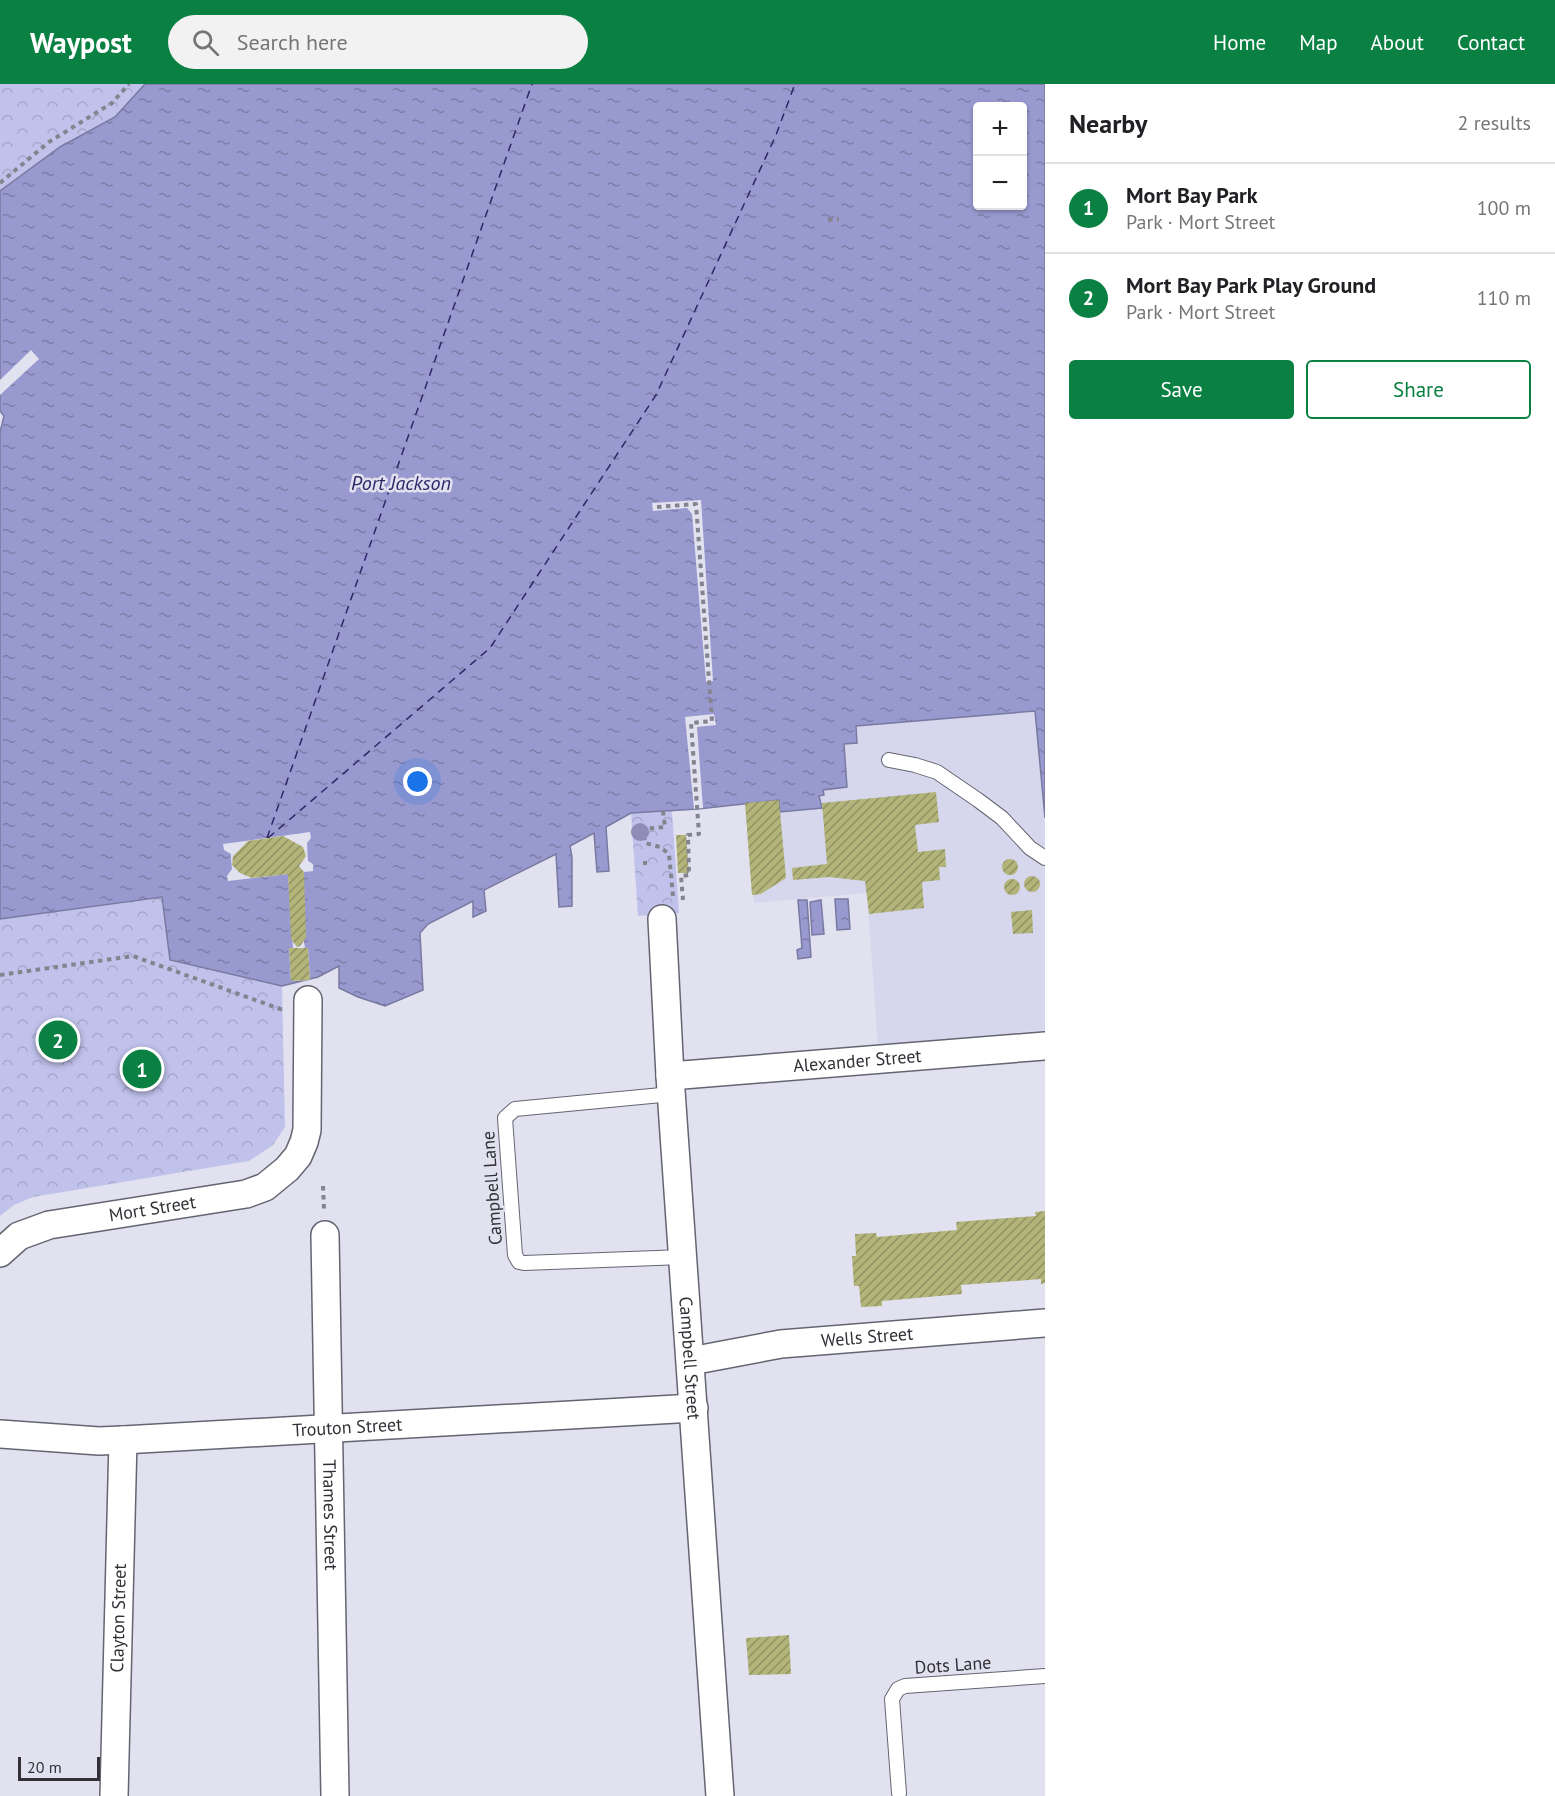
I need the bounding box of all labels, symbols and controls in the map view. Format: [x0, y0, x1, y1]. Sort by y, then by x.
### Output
search box [168, 15, 588, 69]
text: Waypost [30, 24, 132, 61]
icon: search [189, 26, 222, 59]
text: Search here [237, 28, 348, 56]
text: Home [1213, 29, 1266, 56]
text: Map [1299, 29, 1338, 56]
text: About [1371, 29, 1424, 56]
text: Contact [1457, 29, 1525, 56]
map controls [973, 102, 1027, 210]
button: + [973, 102, 1027, 156]
text: Nearby [1069, 107, 1147, 140]
text: 2 results [1458, 110, 1531, 136]
button: − [973, 156, 1027, 210]
text: Mort Bay Park [1126, 181, 1258, 209]
text: 1 [1083, 195, 1094, 221]
text: 100 m [1477, 195, 1531, 221]
text: Park · Mort Street [1126, 209, 1275, 235]
text: Mort Bay Park Play Ground [1126, 271, 1376, 299]
text: 2 [1083, 285, 1094, 311]
text: 110 m [1477, 285, 1531, 311]
text: Park · Mort Street [1126, 299, 1275, 325]
button: Save [1069, 360, 1294, 419]
button: Share [1306, 360, 1531, 419]
water label: Port Jackson [351, 470, 451, 496]
your location [403, 767, 432, 796]
pin: 2 [38, 1018, 78, 1062]
street label: Alexander Street [792, 1044, 922, 1077]
pin: 1 [122, 1046, 162, 1092]
street label: Campbell Lane [476, 1130, 507, 1246]
street label: Mort Street [107, 1190, 197, 1226]
street label: Campbell Street [674, 1296, 706, 1421]
street label: Wells Street [820, 1322, 914, 1352]
street label: Trouton Street [292, 1412, 403, 1441]
street label: Thames Street [318, 1459, 343, 1571]
street label: Clayton Street [105, 1563, 131, 1673]
street label: Dots Lane [914, 1650, 992, 1679]
scale bar [18, 1754, 100, 1782]
text: 20 m [27, 1757, 62, 1777]

